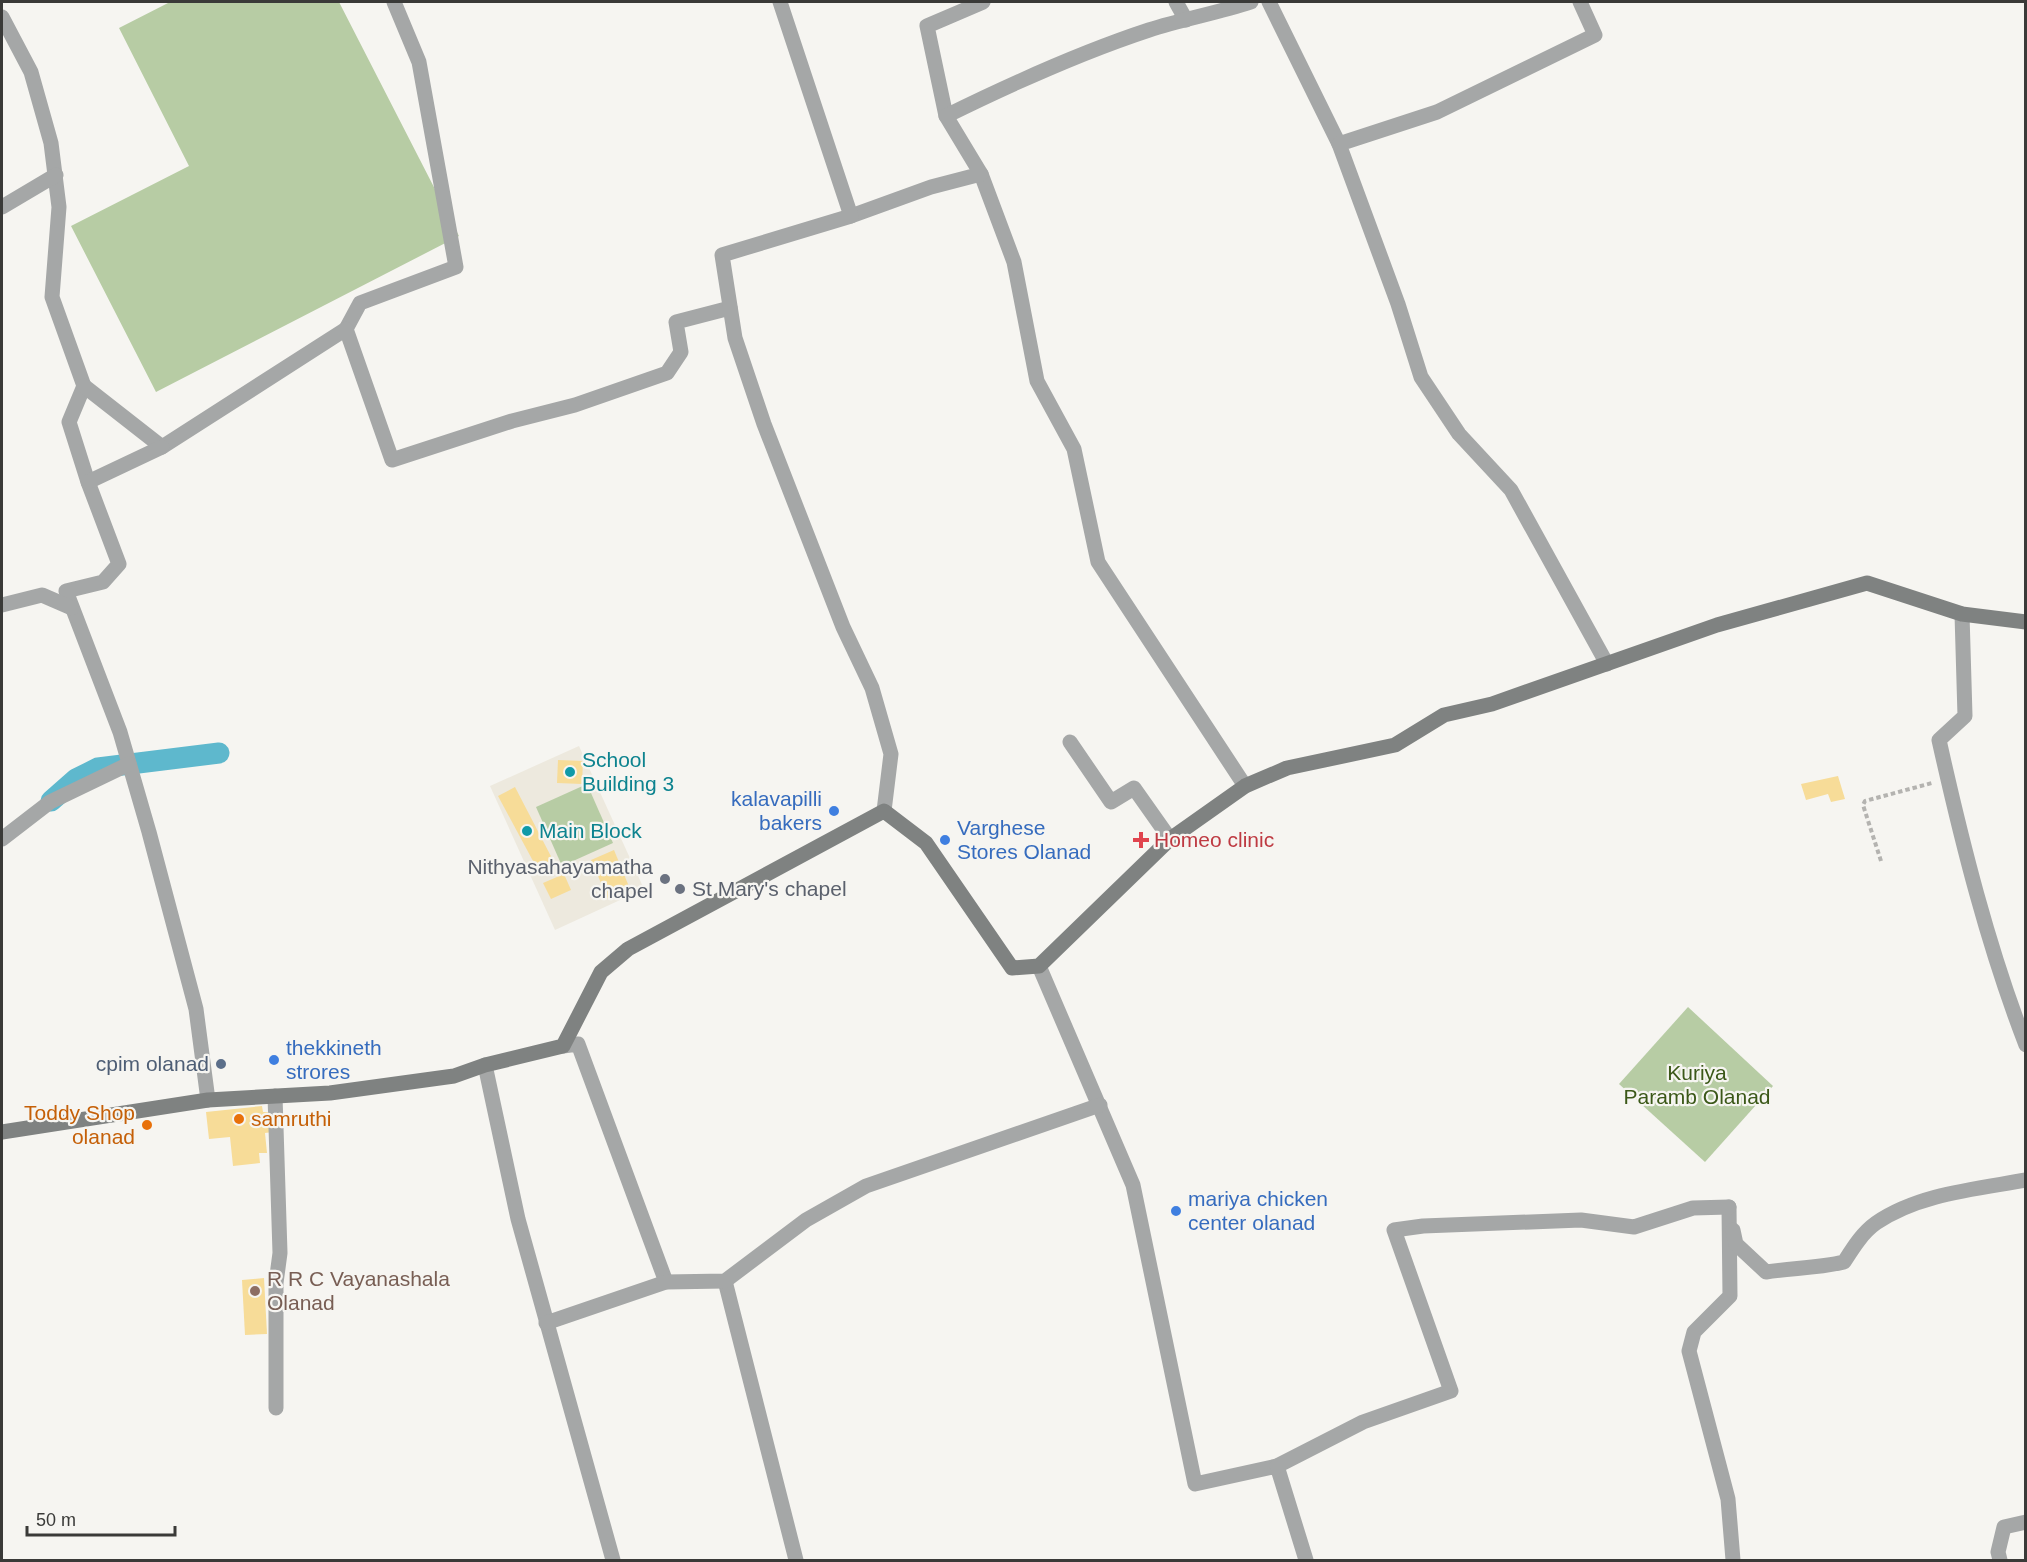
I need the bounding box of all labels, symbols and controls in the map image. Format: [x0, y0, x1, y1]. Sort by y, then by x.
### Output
place label: School Building 3 [582, 748, 674, 795]
marker: School Building 3 [563, 765, 577, 779]
place label: kalavapilli bakers [731, 787, 822, 834]
marker: kalavapilli bakers [827, 804, 841, 818]
place label: Varghese Stores Olanad [957, 816, 1091, 863]
place label: Main Block [539, 819, 642, 842]
marker: Main Block [520, 824, 534, 838]
place label: Homeo clinic [1154, 828, 1274, 851]
marker: Homeo clinic [1132, 831, 1150, 849]
marker: Varghese Stores Olanad [938, 833, 952, 847]
place label: Nithyasahayamatha chapel [467, 855, 653, 902]
marker: Nithyasahayamatha chapel [658, 872, 672, 886]
place label: St Mary's chapel [692, 877, 847, 900]
marker: St Mary's chapel [673, 882, 687, 896]
place label: thekkineth strores [286, 1036, 382, 1083]
place label: cpim olanad [96, 1052, 209, 1075]
marker: thekkineth strores [267, 1053, 281, 1067]
marker: cpim olanad [214, 1057, 228, 1071]
park label: Kuriya Paramb Olanad [1623, 1061, 1771, 1108]
place label: Toddy Shop olanad [24, 1101, 135, 1148]
place label: samruthi [251, 1107, 332, 1130]
marker: samruthi [232, 1112, 246, 1126]
marker: Toddy Shop olanad [140, 1118, 154, 1132]
place label: mariya chicken center olanad [1188, 1187, 1328, 1234]
marker: mariya chicken center olanad [1169, 1204, 1183, 1218]
place label: R R C Vayanashala Olanad [267, 1267, 450, 1314]
marker: R R C Vayanashala Olanad [248, 1284, 262, 1298]
scale bar [27, 1499, 176, 1537]
text: 50 m [36, 1510, 76, 1530]

